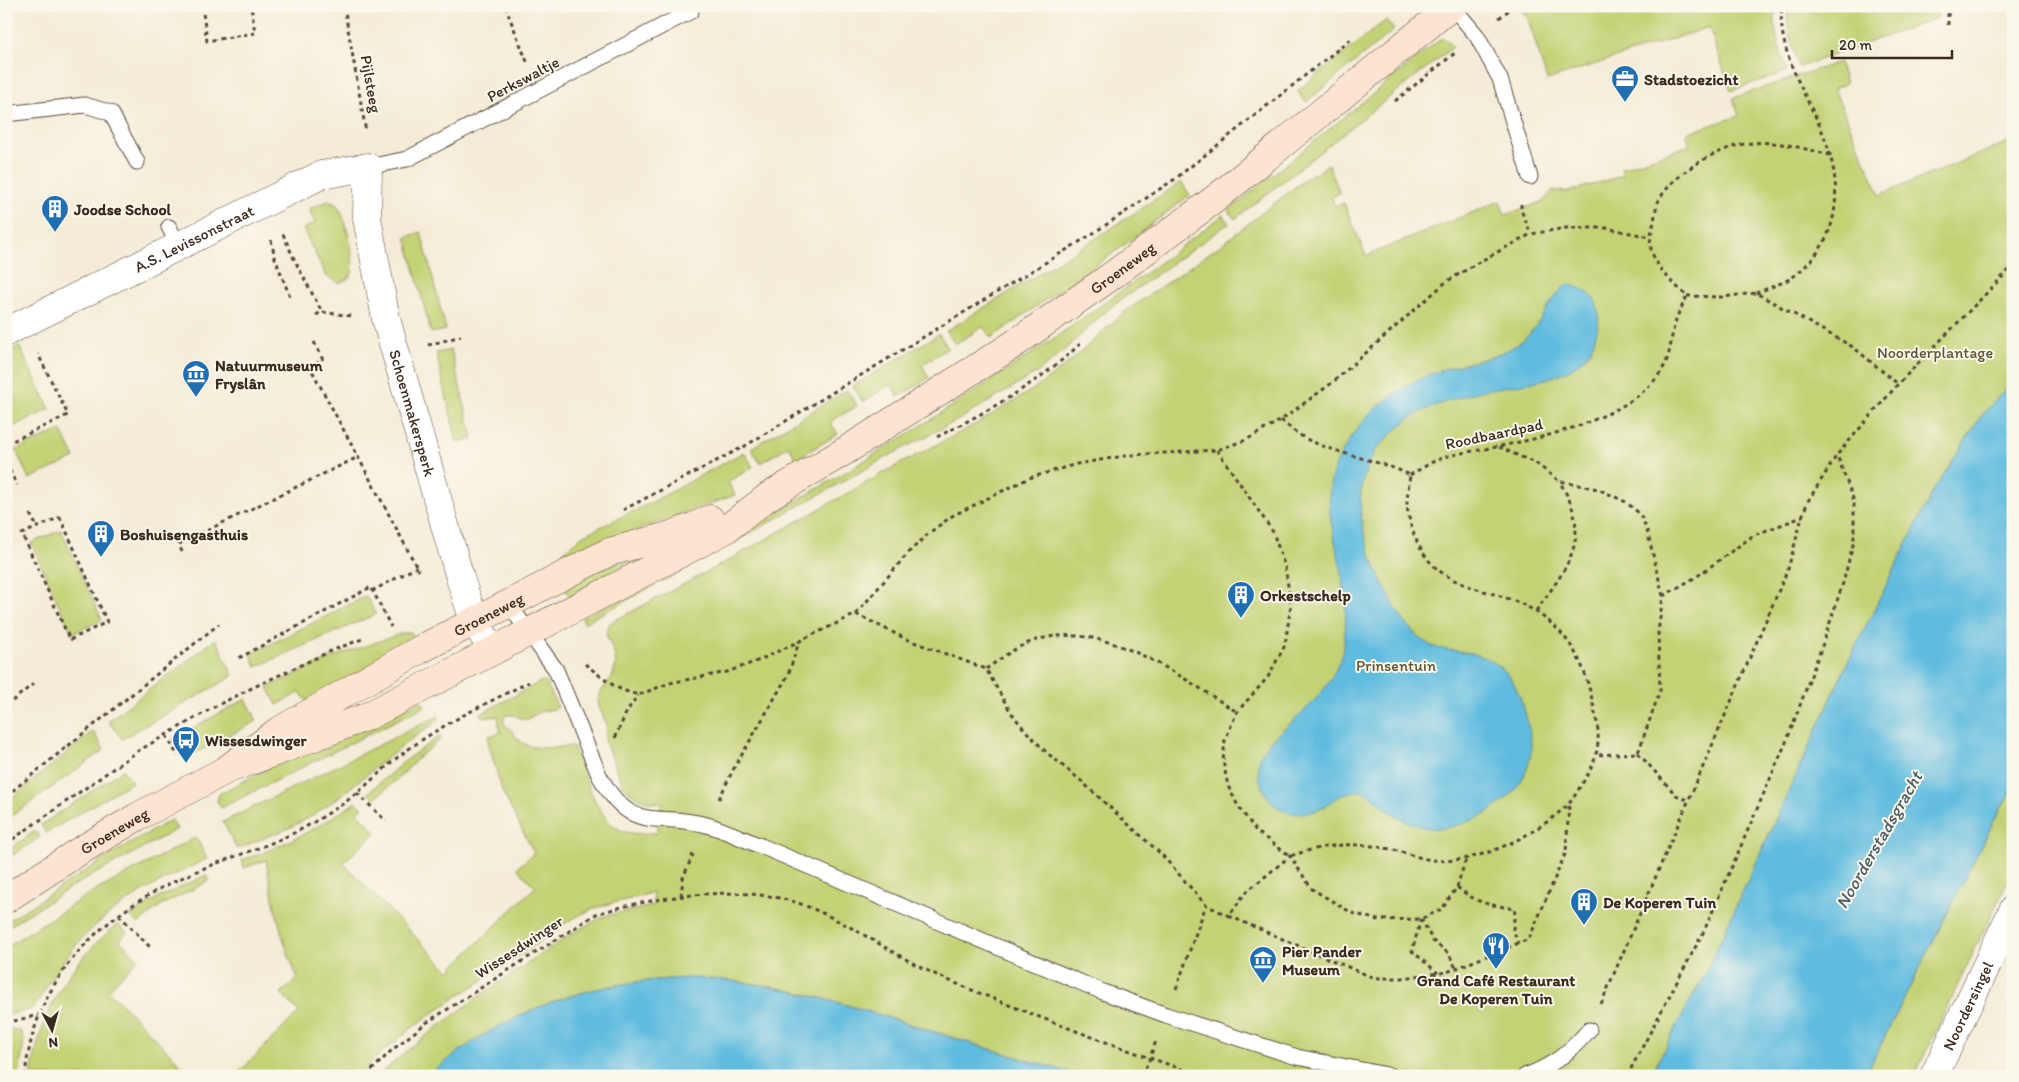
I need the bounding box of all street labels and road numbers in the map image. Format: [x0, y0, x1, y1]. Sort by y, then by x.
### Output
street label: Perkswaltje [484, 52, 563, 106]
street label: Pijlsteeg [357, 54, 386, 115]
street label: A.S. Levissonstraat [131, 201, 257, 276]
street label: Groeneweg [1086, 237, 1159, 298]
street label: Schoenmakersperk [386, 347, 440, 479]
street label: Roodbaardpad [1443, 414, 1545, 454]
street label: Groeneweg [450, 588, 527, 640]
street label: Groeneweg [77, 803, 152, 858]
street label: Wissesdwinger [471, 911, 567, 983]
street label: Noordersingel [1938, 958, 1997, 1053]

